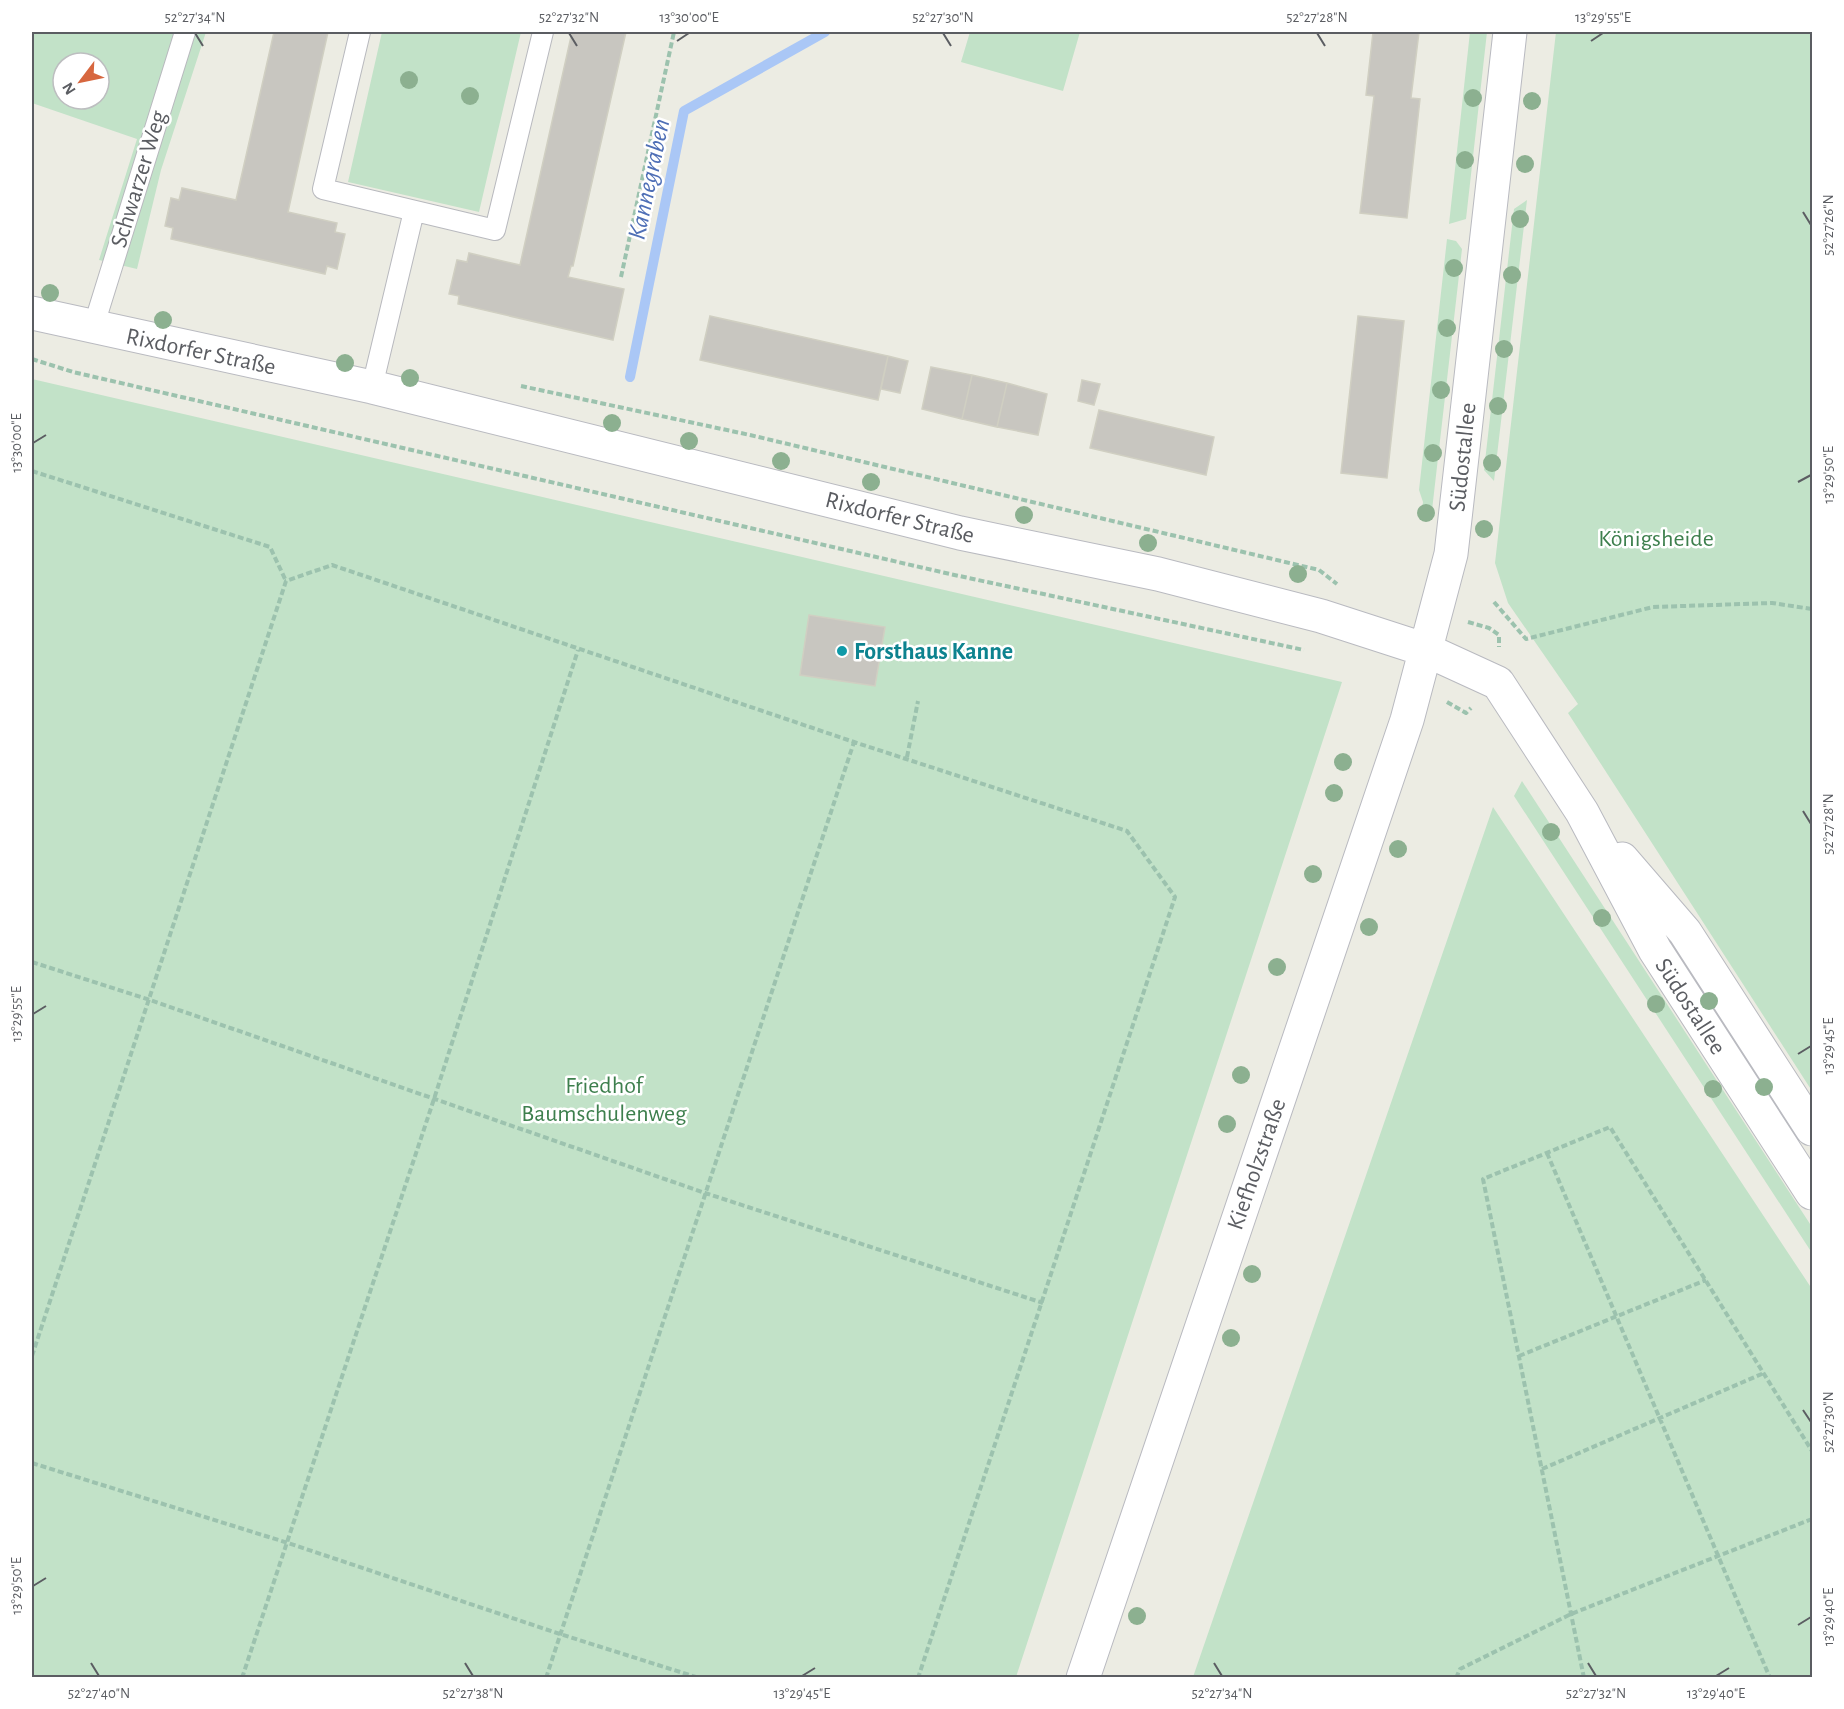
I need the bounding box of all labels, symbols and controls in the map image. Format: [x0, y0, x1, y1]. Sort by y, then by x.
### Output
text: 52°27'34"N [165, 10, 225, 25]
text: 52°27'32"N [539, 10, 599, 25]
text: 13°30'00"E [659, 10, 719, 25]
text: 52°27'30"N [912, 10, 974, 25]
text: 52°27'28"N [1286, 10, 1348, 25]
text: 13°29'55"E [1575, 10, 1631, 25]
north arrow [51, 51, 111, 111]
text: N [59, 79, 79, 97]
street label: Schwarzer Weg [107, 108, 171, 251]
water label: Kannegraben [623, 116, 675, 242]
text: 52°27'26"N [1821, 194, 1836, 256]
street label: Rixdorfer Straße [124, 324, 278, 380]
street label: Südostallee [1445, 401, 1481, 513]
text: 13°30'00"E [9, 413, 24, 473]
text: 13°29'50"E [1821, 446, 1836, 504]
street label: Rixdorfer Straße [823, 488, 977, 548]
park label: Königsheide [1598, 527, 1714, 551]
place label: Forsthaus Kanne [854, 640, 1013, 664]
marker: Forsthaus Kanne [835, 644, 849, 658]
text: 52°27'28"N [1821, 793, 1836, 855]
street label: Südostallee [1650, 954, 1730, 1059]
text: 13°29'55"E [9, 986, 24, 1042]
text: 13°29'45"E [1821, 1017, 1836, 1075]
park label: Friedhof Baumschulenweg [521, 1074, 687, 1126]
street label: Kiefholzstraße [1223, 1096, 1291, 1233]
text: 52°27'30"N [1821, 1391, 1836, 1453]
text: 13°29'50"E [9, 1557, 24, 1615]
text: 13°29'40"E [1821, 1588, 1836, 1646]
text: 52°27'40"N [68, 1686, 130, 1701]
text: 52°27'38"N [443, 1686, 503, 1701]
text: 13°29'45"E [773, 1686, 831, 1701]
text: 52°27'34"N [1192, 1686, 1252, 1701]
text: 52°27'32"N [1566, 1686, 1626, 1701]
text: 13°29'40"E [1687, 1686, 1745, 1701]

